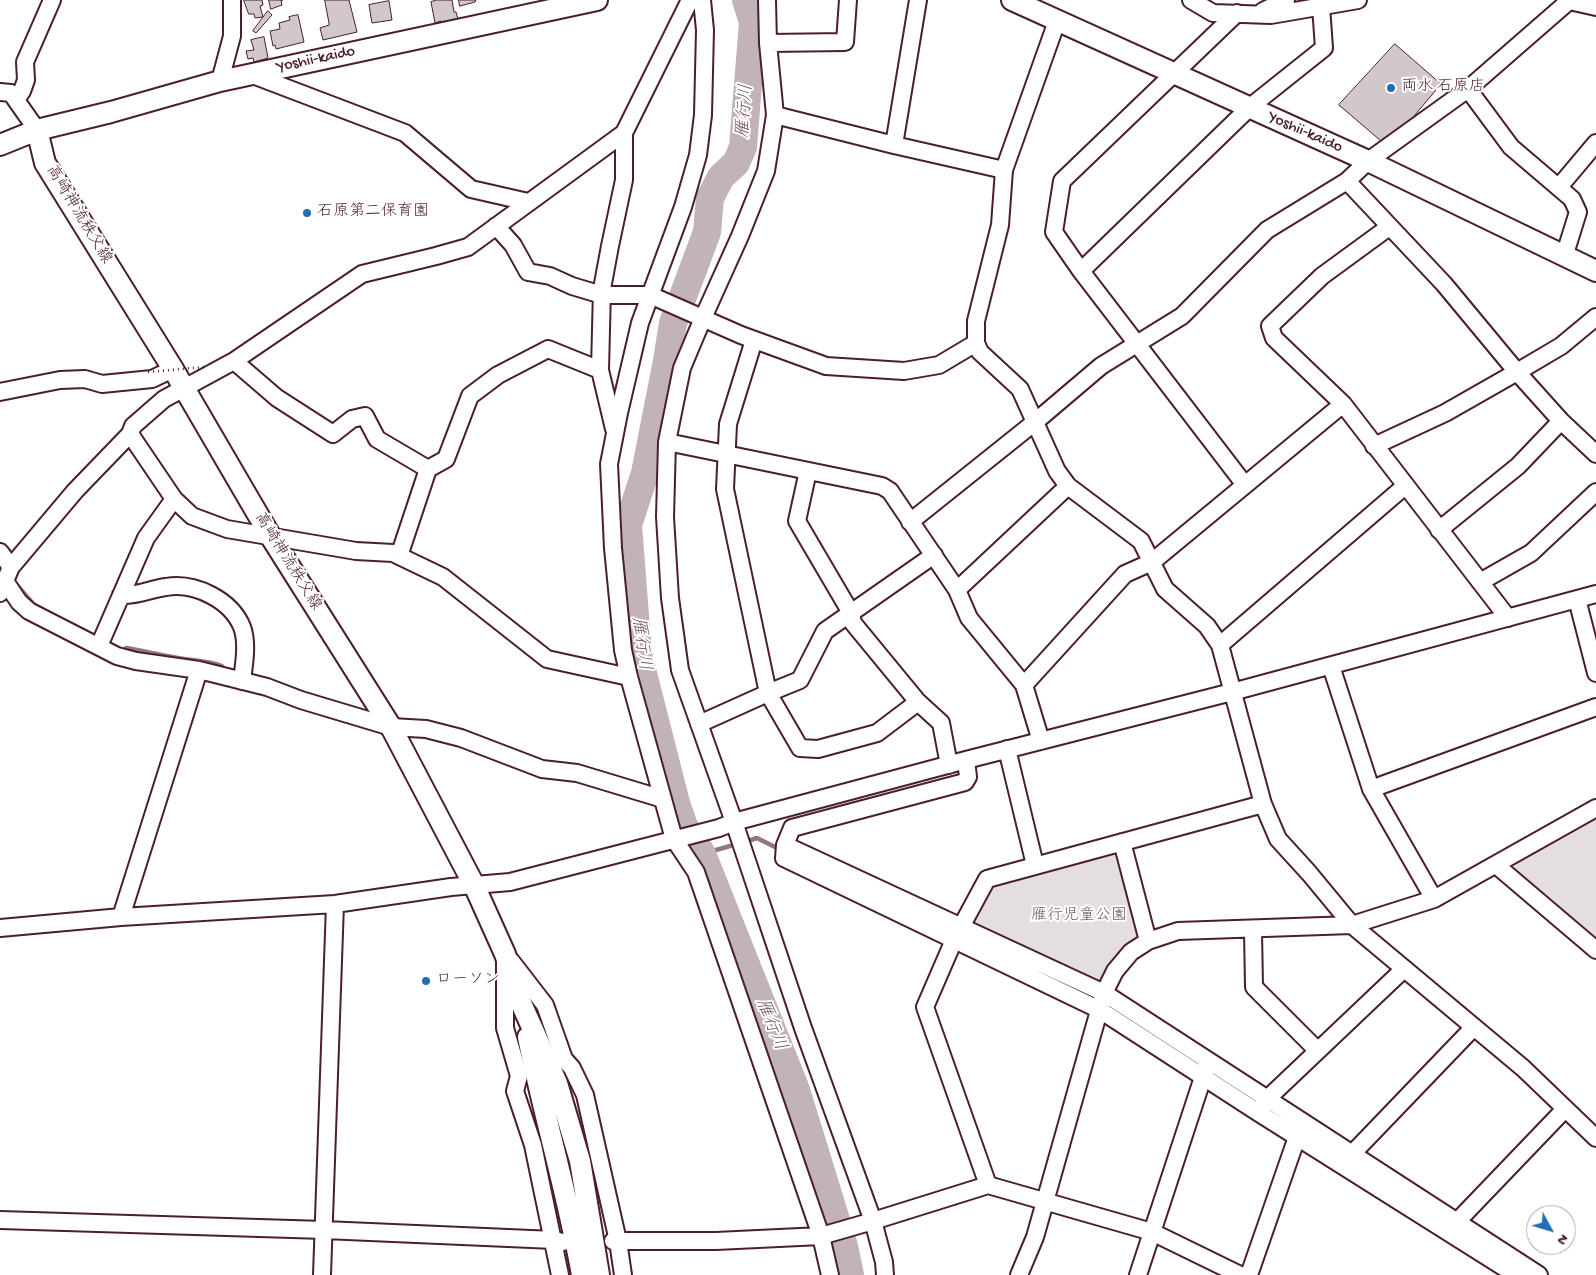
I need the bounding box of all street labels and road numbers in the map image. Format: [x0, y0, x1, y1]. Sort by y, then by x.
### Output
street label: Yoshii-kaido [275, 42, 357, 78]
street label: Yoshii-kaido [1265, 108, 1345, 158]
street label: 高崎神流秩父線 [41, 162, 115, 268]
street label: 高崎神流秩父線 [249, 509, 325, 615]

